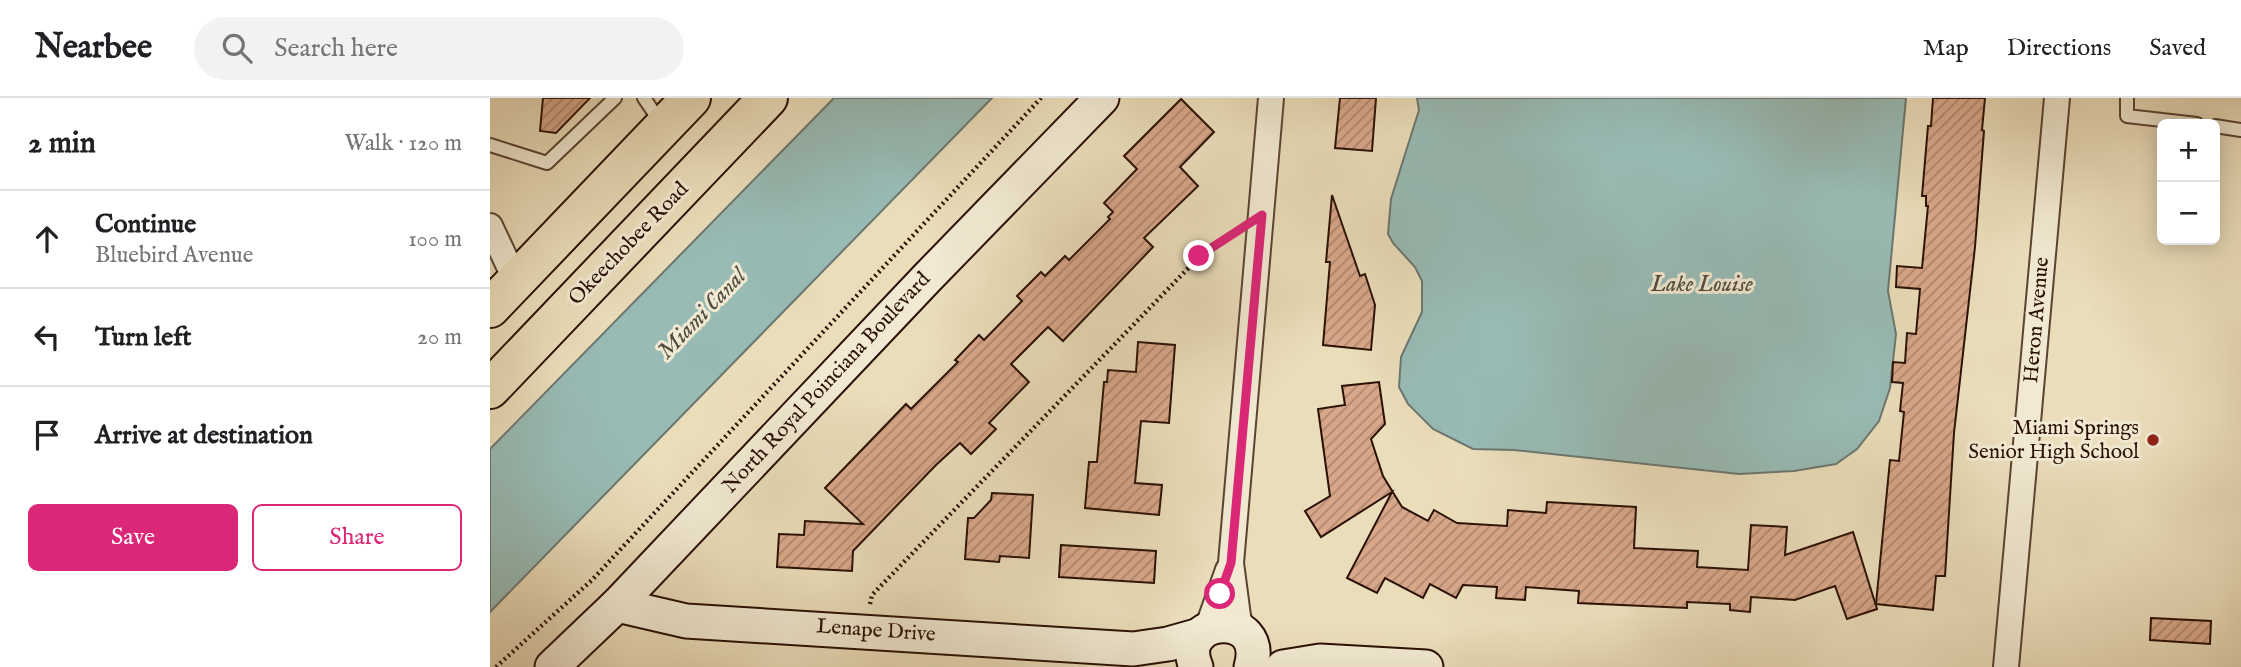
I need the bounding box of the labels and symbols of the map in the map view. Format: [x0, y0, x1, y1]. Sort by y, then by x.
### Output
street label: Okeechobee Road [563, 176, 695, 312]
route end [1183, 240, 1214, 271]
street label: Heron Avenue [2018, 256, 2056, 384]
water label: Miami Canal [652, 261, 754, 366]
street label: North Royal Poinciana Boulevard [717, 266, 937, 499]
water label: Lake Louise [1650, 270, 1753, 299]
place label: Miami Springs Senior High School [1968, 415, 2139, 466]
marker: Miami Springs Senior High School [2145, 432, 2161, 448]
route start [1204, 578, 1235, 609]
street label: Lenape Drive [815, 613, 937, 649]

